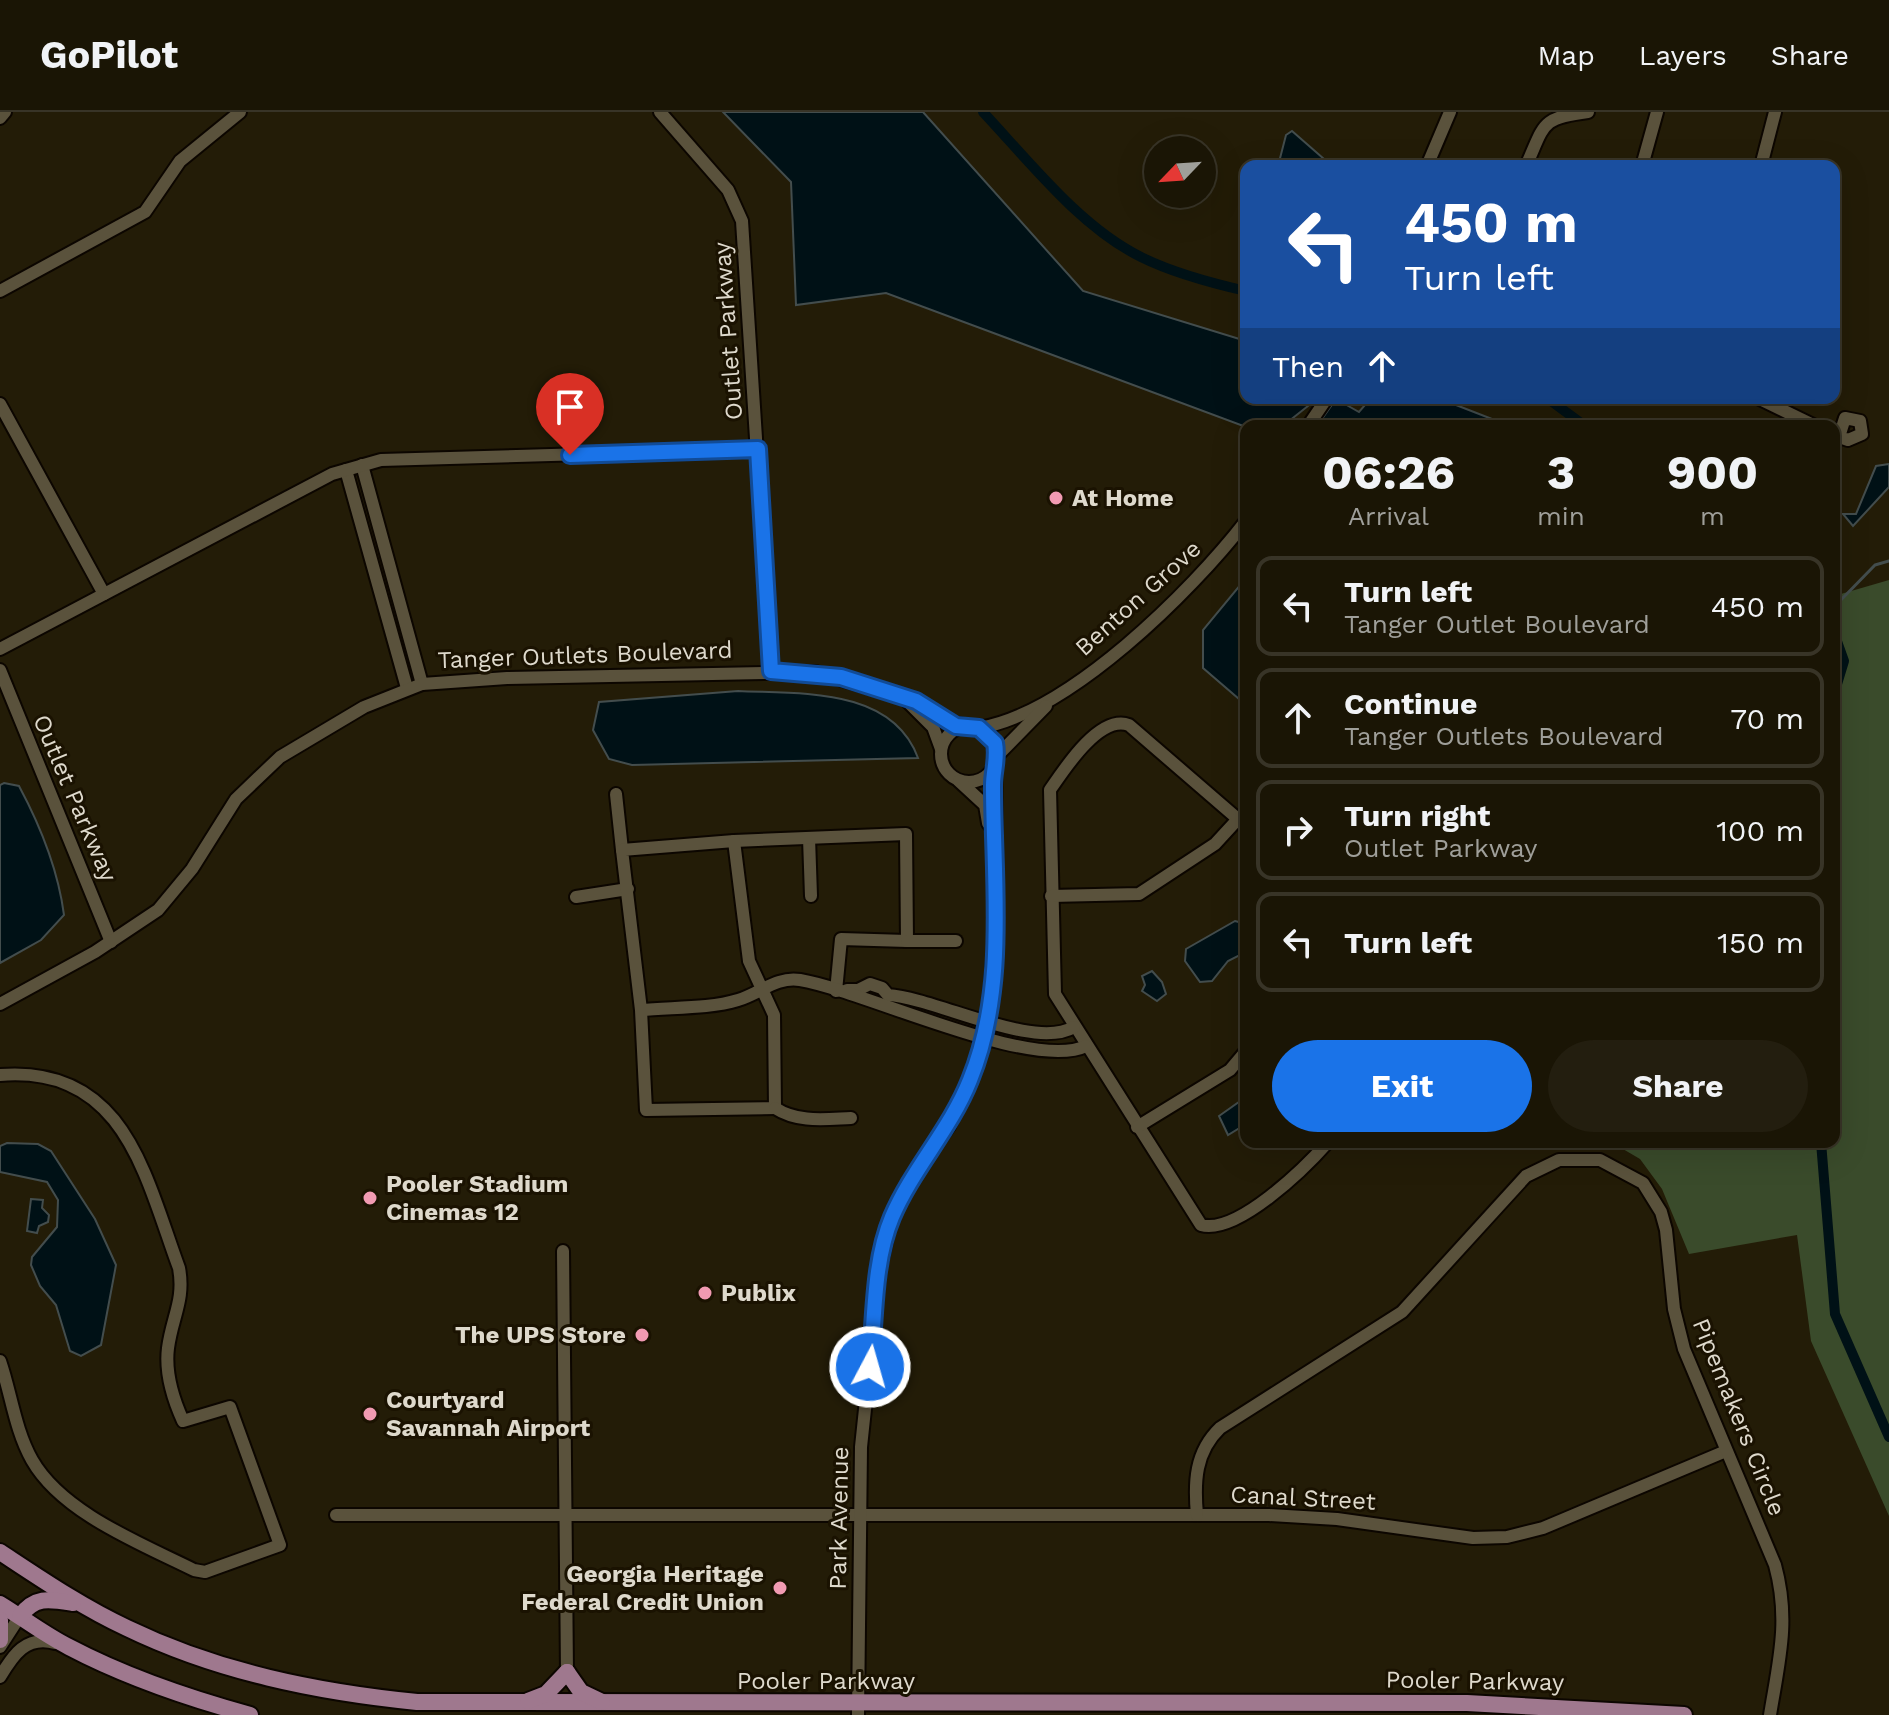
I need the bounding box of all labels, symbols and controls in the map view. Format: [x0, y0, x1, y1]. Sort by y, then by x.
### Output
text: GoPilot [40, 33, 178, 77]
text: Map [1538, 39, 1595, 72]
text: Layers [1639, 39, 1727, 72]
text: Share [1771, 39, 1849, 72]
north arrow [1144, 136, 1216, 208]
map controls [1144, 136, 1216, 208]
text: 450 m [1404, 190, 1578, 256]
icon: left [1272, 192, 1376, 296]
street label: Outlet Parkway [708, 240, 748, 421]
text: Turn left [1404, 257, 1554, 299]
icon: ahead [1360, 344, 1404, 388]
text: Then [1272, 349, 1344, 384]
pin [536, 373, 604, 455]
icon: arrive [548, 385, 592, 429]
text: 06:26 [1322, 444, 1455, 501]
text: 3 [1547, 444, 1575, 501]
text: 900 [1667, 444, 1758, 501]
place label: At Home [1072, 484, 1174, 512]
marker: At Home [1047, 489, 1065, 507]
text: Arrival [1348, 501, 1429, 531]
text: min [1537, 501, 1585, 531]
text: m [1700, 501, 1725, 531]
street label: Benton Grove [1069, 534, 1207, 662]
text: Turn left [1344, 574, 1472, 609]
icon: left [1276, 584, 1320, 628]
text: 450 m [1711, 589, 1804, 624]
text: Tanger Outlet Boulevard [1344, 609, 1650, 639]
street label: Tanger Outlets Boulevard [437, 636, 733, 674]
text: Continue [1344, 686, 1477, 721]
icon: ahead [1276, 696, 1320, 740]
text: 70 m [1730, 701, 1804, 736]
street label: Outlet Parkway [27, 710, 123, 886]
text: Tanger Outlets Boulevard [1344, 721, 1664, 751]
text: Turn right [1344, 798, 1490, 833]
icon: right [1276, 808, 1320, 852]
text: 100 m [1716, 813, 1804, 848]
text: Outlet Parkway [1344, 833, 1537, 863]
icon: left [1276, 920, 1320, 964]
text: Turn left [1344, 925, 1472, 960]
text: 150 m [1717, 925, 1804, 960]
button: Exit [1272, 1040, 1532, 1132]
button: Share [1548, 1040, 1808, 1132]
place label: Pooler Stadium Cinemas 12 [386, 1170, 568, 1226]
marker: Pooler Stadium Cinemas 12 [361, 1189, 379, 1207]
place label: Publix [721, 1279, 796, 1307]
marker: Publix [696, 1284, 714, 1302]
street label: Pipemakers Circle [1687, 1314, 1791, 1520]
place label: The UPS Store [455, 1321, 626, 1349]
position arrow [828, 1325, 912, 1409]
marker: The UPS Store [633, 1326, 651, 1344]
place label: Courtyard Savannah Airport [386, 1386, 591, 1442]
marker: Courtyard Savannah Airport [361, 1405, 379, 1423]
street label: Park Avenue [824, 1446, 854, 1590]
street label: Canal Street [1230, 1480, 1376, 1516]
place label: Georgia Heritage Federal Credit Union [521, 1560, 764, 1616]
marker: Georgia Heritage Federal Credit Union [771, 1579, 789, 1597]
street label: Pooler Parkway [1385, 1665, 1565, 1697]
street label: Pooler Parkway [737, 1667, 916, 1695]

